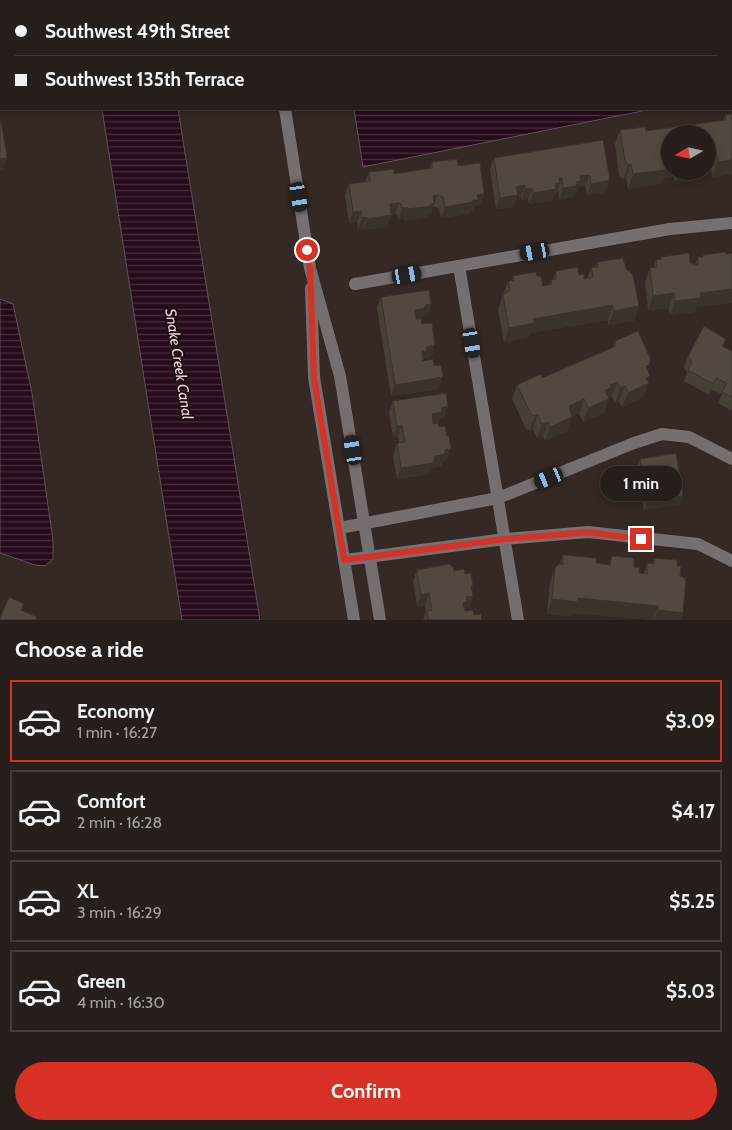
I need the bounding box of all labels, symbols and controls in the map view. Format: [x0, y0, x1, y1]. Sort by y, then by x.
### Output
text: Southwest 49th Street [45, 20, 230, 43]
text: Southwest 135th Terrace [45, 68, 244, 91]
north arrow [661, 125, 716, 180]
map controls [661, 125, 716, 180]
car [289, 181, 308, 213]
route start [296, 239, 318, 261]
car [518, 242, 551, 262]
car [390, 265, 423, 285]
water label: Snake Creek Canal [161, 307, 197, 421]
car [462, 327, 481, 359]
car [343, 434, 362, 466]
car [532, 465, 565, 491]
callout: 1 min [600, 466, 682, 502]
text: 1 min [623, 474, 659, 493]
route end [630, 528, 652, 550]
text: Choose a ride [15, 636, 144, 663]
icon: car [17, 699, 62, 744]
text: Economy [77, 700, 155, 723]
text: $3.09 [666, 710, 715, 733]
text: 1 min · 16:27 [77, 723, 157, 742]
icon: car [17, 789, 62, 834]
text: Comfort [77, 790, 146, 813]
text: $4.17 [672, 800, 715, 823]
text: 2 min · 16:28 [77, 813, 162, 832]
icon: car [17, 879, 62, 924]
text: XL [77, 880, 98, 903]
text: $5.25 [669, 890, 715, 913]
text: 3 min · 16:29 [77, 903, 162, 922]
icon: car [17, 969, 62, 1014]
text: Green [77, 970, 126, 993]
text: $5.03 [666, 980, 715, 1003]
text: 4 min · 16:30 [77, 993, 165, 1012]
button: Confirm [15, 1062, 717, 1120]

